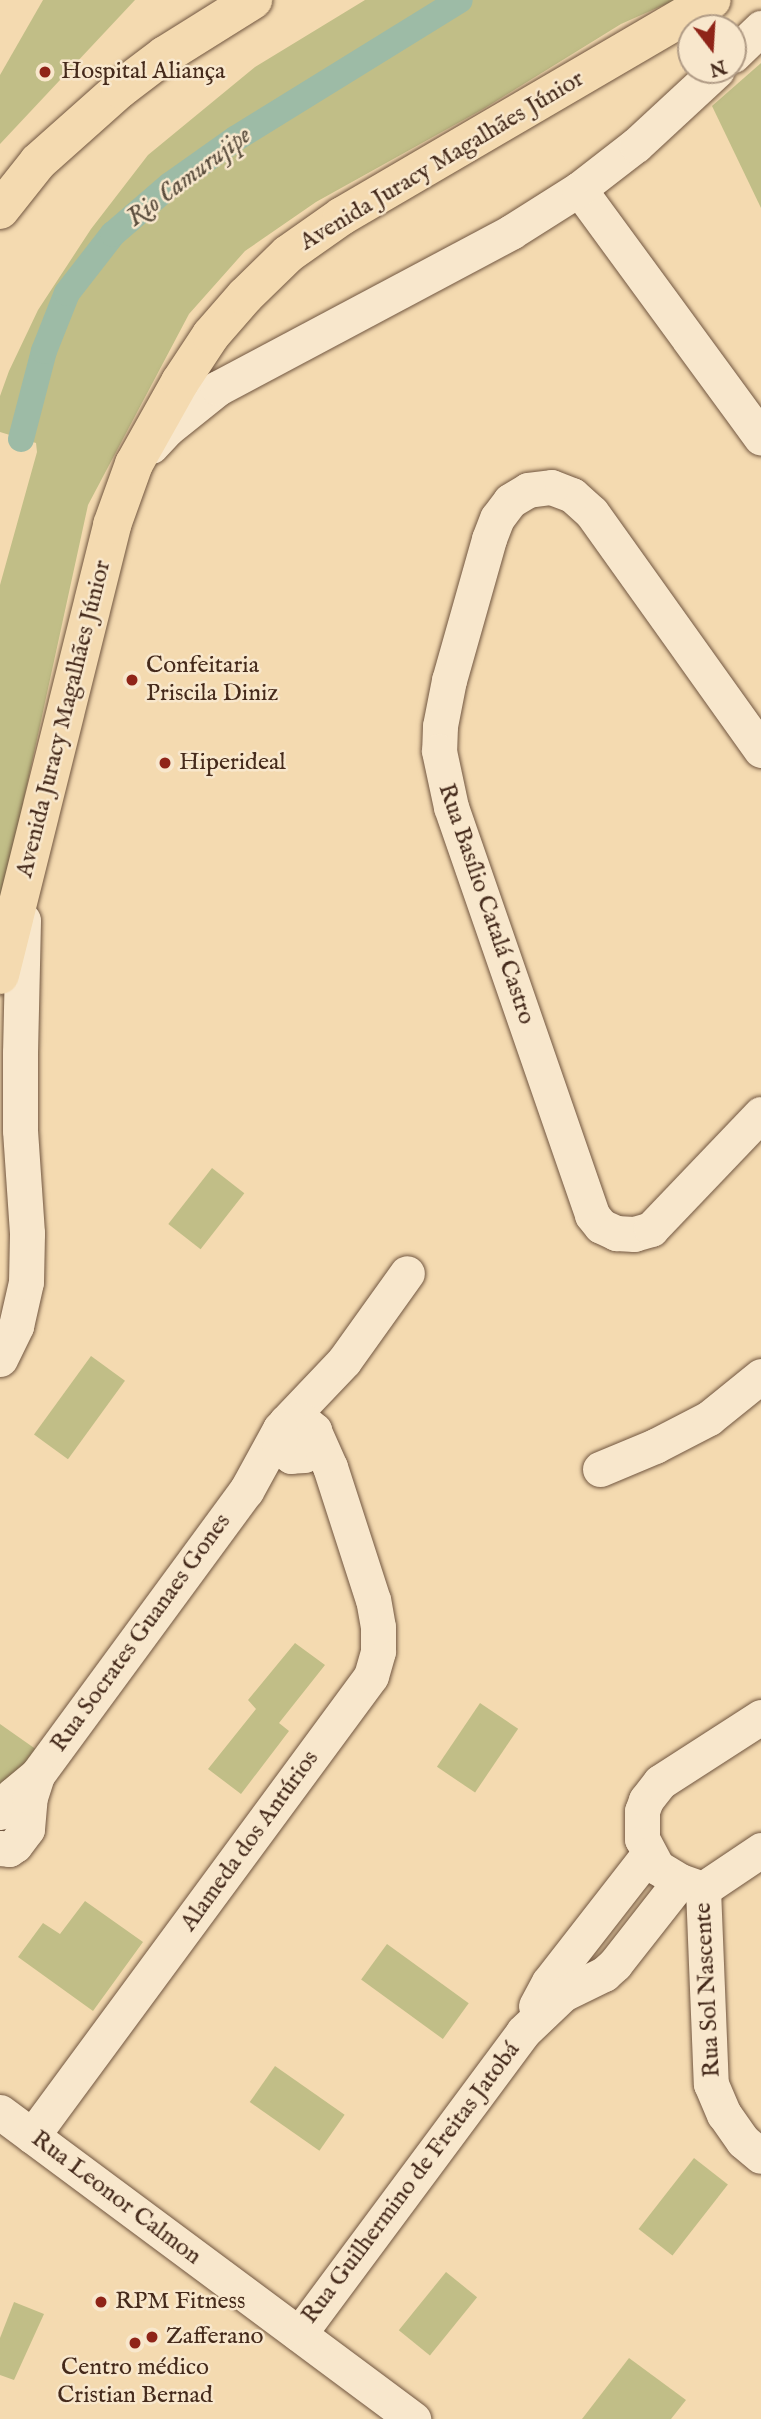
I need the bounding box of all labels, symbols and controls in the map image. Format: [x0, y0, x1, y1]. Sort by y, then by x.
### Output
north arrow [677, 14, 747, 84]
text: N [706, 53, 729, 81]
place label: Hospital Aliança [61, 58, 225, 86]
marker: Hospital Aliança [35, 62, 55, 82]
street label: Avenida Juracy Magalhães Júnior [295, 65, 589, 257]
water label: Rio Camurujipe [121, 120, 257, 234]
street label: Avenida Juracy Magalhães Júnior [11, 557, 117, 881]
place label: Confeitaria Priscila Diniz [146, 652, 278, 708]
marker: Confeitaria Priscila Diniz [124, 672, 140, 688]
place label: Hiperideal [179, 749, 286, 777]
marker: Hiperideal [157, 755, 173, 771]
street label: Rua Basílio Catalá Castro [431, 780, 541, 1028]
street label: Rua Socrates Guanaes Gones [45, 1508, 237, 1758]
street label: Alameda dos Antúrios [175, 1745, 325, 1937]
street label: Rua Sol Nascente [689, 1902, 727, 2078]
street label: Rua Guilhermino de Freitas Jatobá [296, 2036, 526, 2330]
street label: Rua Leonor Calmon [25, 2125, 207, 2271]
place label: RPM Fitness [115, 2288, 245, 2316]
marker: RPM Fitness [93, 2294, 109, 2310]
place label: Zafferano [166, 2323, 263, 2351]
marker: Zafferano [144, 2329, 160, 2345]
marker: Centro médico Cristian Bernad [127, 2335, 143, 2351]
place label: Centro médico Cristian Bernad [57, 2354, 213, 2410]

